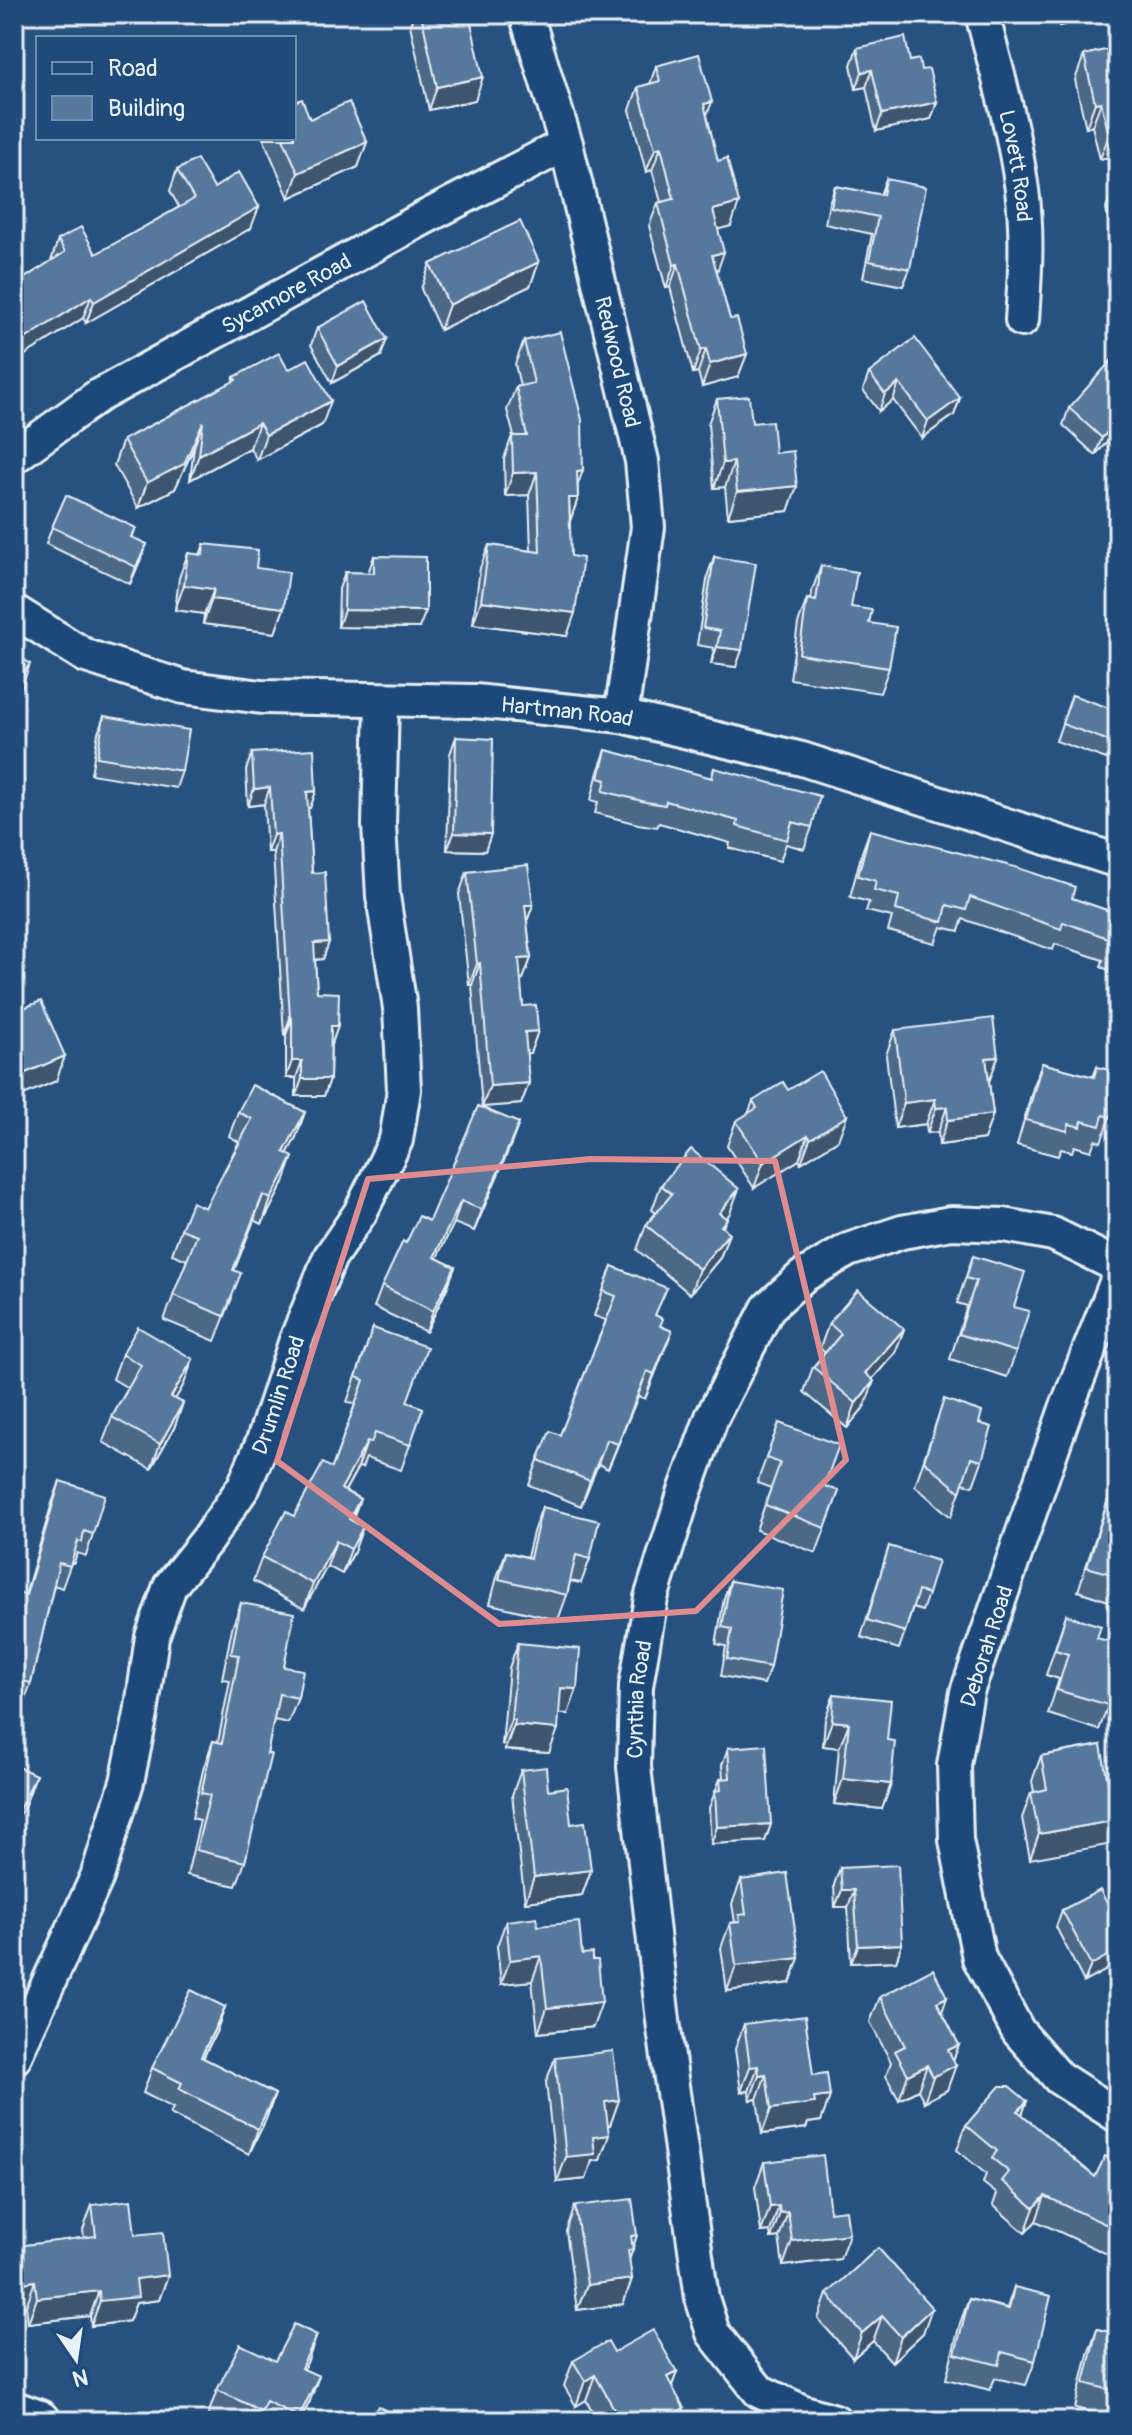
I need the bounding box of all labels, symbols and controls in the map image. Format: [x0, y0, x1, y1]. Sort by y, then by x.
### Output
legend [36, 36, 296, 140]
text: Road [108, 54, 158, 83]
text: Building [108, 94, 185, 123]
street label: Lovett Road [992, 107, 1038, 223]
street label: Sycamore Road [217, 247, 356, 341]
street label: Redwood Road [588, 294, 646, 431]
street label: Hartman Road [499, 691, 636, 733]
street label: Drumlin Road [246, 1332, 312, 1459]
street label: Deborah Road [954, 1582, 1020, 1711]
street label: Cynthia Road [621, 1638, 659, 1759]
north arrow [36, 2319, 116, 2399]
text: N [70, 2362, 91, 2393]

